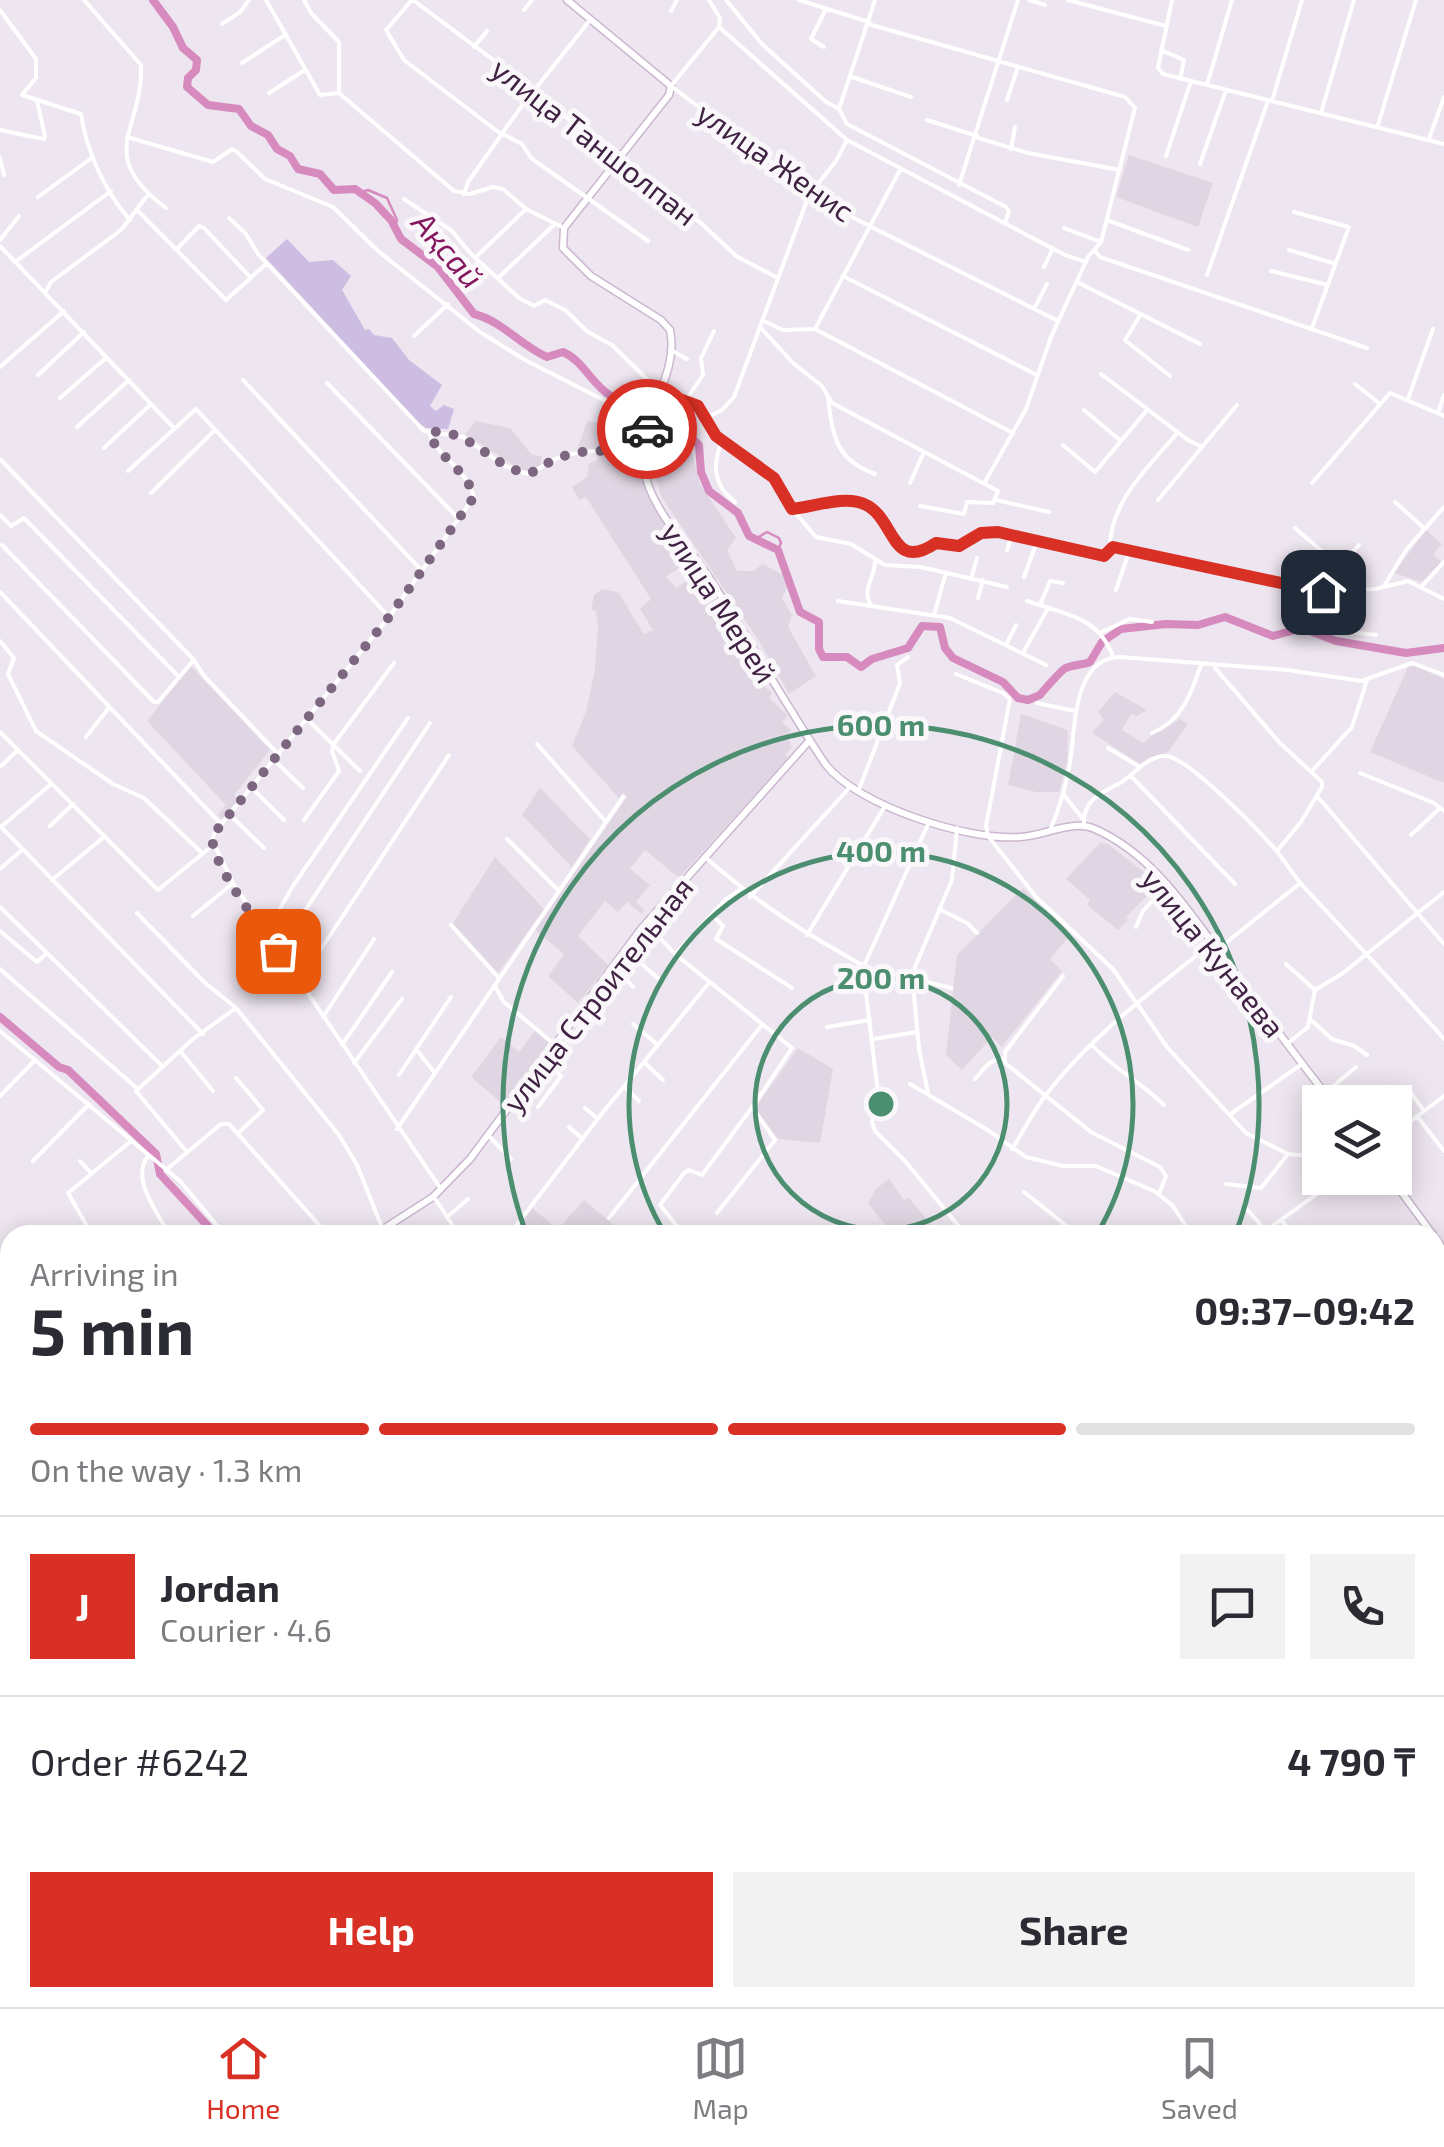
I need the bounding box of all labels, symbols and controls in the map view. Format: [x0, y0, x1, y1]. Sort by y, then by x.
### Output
street label: улица Таншолпан [484, 50, 705, 233]
street label: улица Женис [690, 94, 862, 229]
water label: Ақсай [405, 202, 492, 295]
courier [597, 379, 697, 479]
icon: car [620, 402, 675, 457]
street label: улица Мерей [654, 515, 785, 690]
pin [1281, 550, 1366, 635]
icon: home [1296, 565, 1351, 620]
text: 600 m [837, 706, 925, 742]
text: 400 m [836, 832, 926, 868]
street label: улица Кунаева [1134, 860, 1293, 1045]
street label: улица Строительная [494, 870, 701, 1119]
pin [236, 909, 321, 994]
icon: bag [251, 924, 306, 979]
text: 200 m [837, 959, 925, 995]
map controls [1302, 1085, 1412, 1195]
button: layers [1302, 1085, 1412, 1195]
centre of rings [863, 1086, 899, 1122]
text: Arriving in [30, 1254, 179, 1292]
text: 09:37–09:42 [1194, 1287, 1415, 1333]
text: 5 min [30, 1290, 194, 1368]
text: On the way · 1.3 km [30, 1450, 302, 1488]
button: chat [1180, 1554, 1285, 1659]
button: phone [1310, 1554, 1415, 1659]
text: Jordan [160, 1564, 280, 1610]
text: J [75, 1583, 90, 1629]
text: Courier · 4.6 [160, 1610, 332, 1648]
text: Order #6242 [30, 1738, 249, 1784]
text: 4 790 ₸ [1287, 1738, 1415, 1784]
button: Help [30, 1872, 713, 1987]
button: Share [733, 1872, 1415, 1987]
tab: Home [206, 2031, 280, 2125]
tab: Map [693, 2031, 749, 2125]
tab: Saved [1161, 2031, 1238, 2125]

